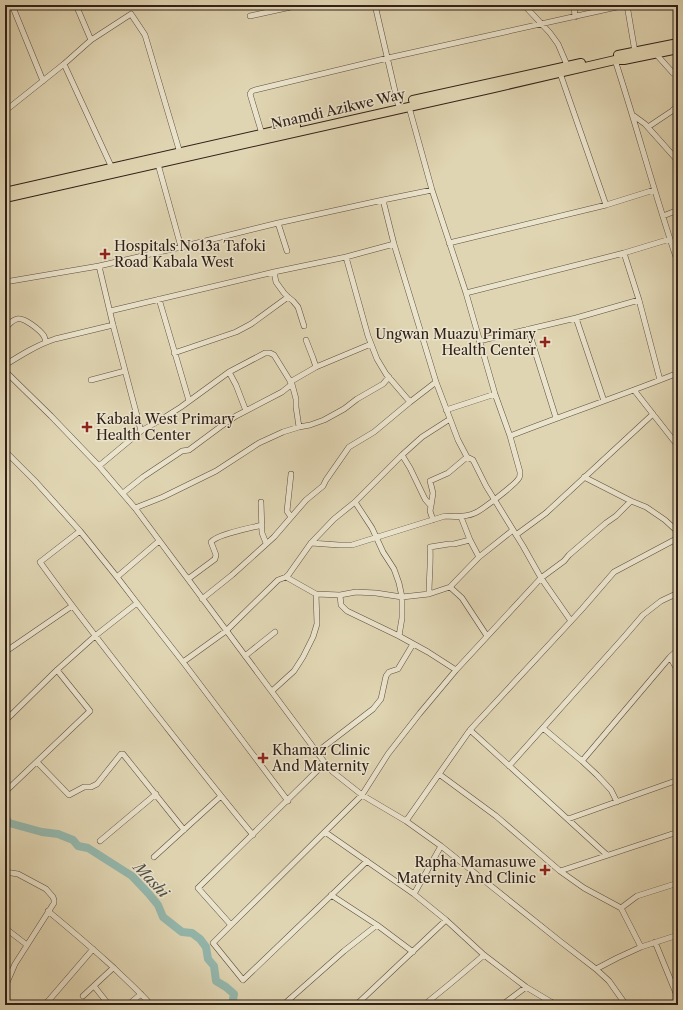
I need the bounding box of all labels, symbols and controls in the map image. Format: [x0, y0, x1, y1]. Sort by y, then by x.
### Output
street label: Nnamdi Azikwe Way [269, 85, 407, 133]
place label: Hospitals No13a Tafoki Road Kabala West [114, 237, 266, 271]
marker: Hospitals No13a Tafoki Road Kabala West [99, 248, 111, 260]
place label: Ungwan Muazu Primary Health Center [375, 325, 536, 359]
marker: Ungwan Muazu Primary Health Center [539, 336, 551, 348]
place label: Kabala West Primary Health Center [96, 410, 235, 444]
marker: Kabala West Primary Health Center [81, 421, 93, 433]
place label: Khamaz Clinic And Maternity [271, 741, 370, 775]
marker: Khamaz Clinic And Maternity [257, 752, 269, 764]
place label: Rapha Mamasuwe Maternity And Clinic [396, 853, 536, 887]
water label: Mashi [128, 856, 174, 902]
marker: Rapha Mamasuwe Maternity And Clinic [539, 864, 551, 876]

